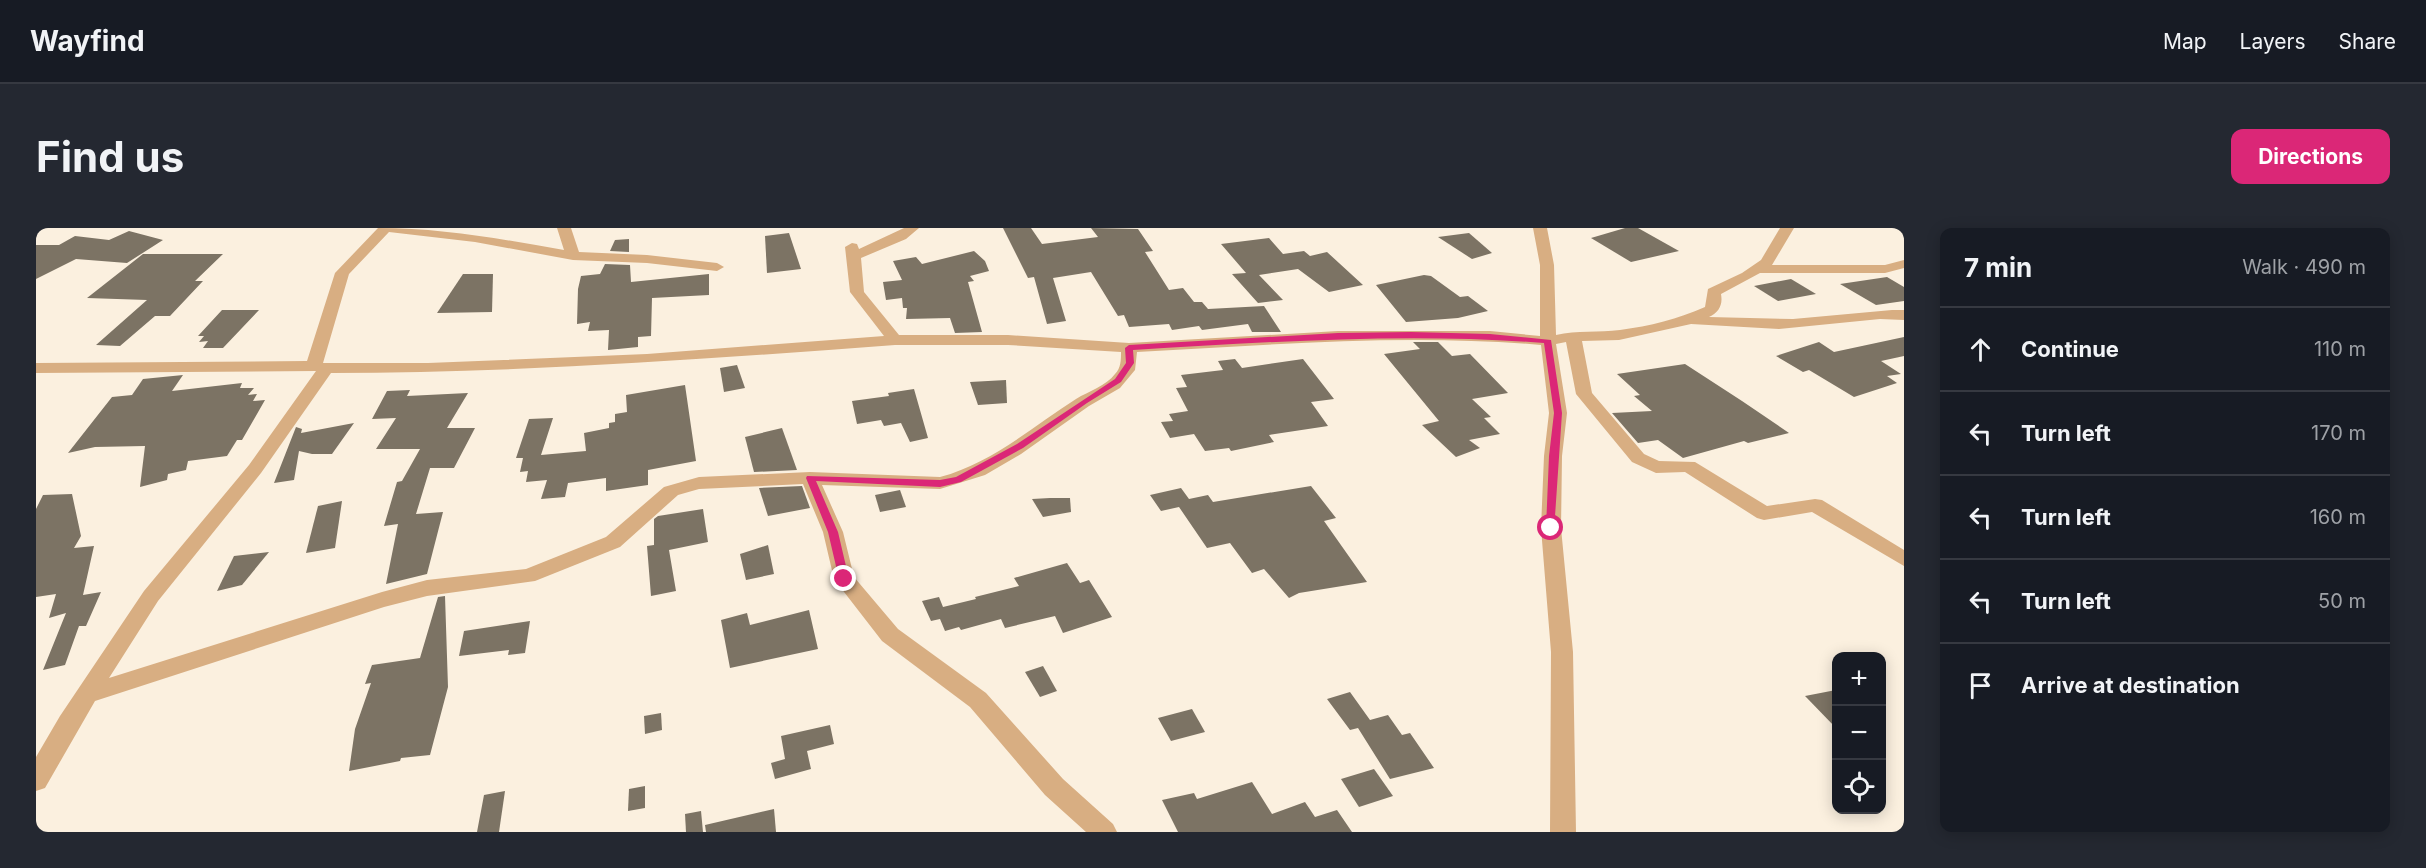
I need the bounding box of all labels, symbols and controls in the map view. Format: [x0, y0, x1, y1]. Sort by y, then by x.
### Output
text: Wayfind [30, 24, 145, 58]
text: Map [2163, 29, 2207, 54]
text: Layers [2240, 29, 2306, 54]
text: Share [2339, 29, 2396, 54]
button: Directions [2231, 129, 2390, 184]
text: Find us [36, 131, 184, 182]
text: 7 min [1964, 252, 2032, 283]
text: Walk · 490 m [2242, 255, 2366, 279]
icon: ahead [1964, 333, 1997, 366]
text: Continue [2021, 336, 2119, 362]
text: 110 m [2314, 337, 2366, 361]
icon: left [1964, 417, 1997, 450]
text: Turn left [2021, 420, 2111, 446]
text: 170 m [2311, 421, 2366, 445]
icon: left [1964, 501, 1997, 534]
text: Turn left [2021, 504, 2111, 530]
text: 160 m [2310, 505, 2366, 529]
route start [1537, 514, 1563, 540]
route end [830, 565, 856, 591]
icon: left [1964, 585, 1997, 618]
text: Turn left [2021, 588, 2111, 614]
text: 50 m [2318, 589, 2366, 613]
map controls [1832, 652, 1886, 814]
button: + [1832, 652, 1886, 706]
icon: arrive [1964, 669, 1997, 702]
text: Arrive at destination [2021, 672, 2240, 698]
button: − [1832, 706, 1886, 760]
button: locate [1832, 760, 1886, 814]

